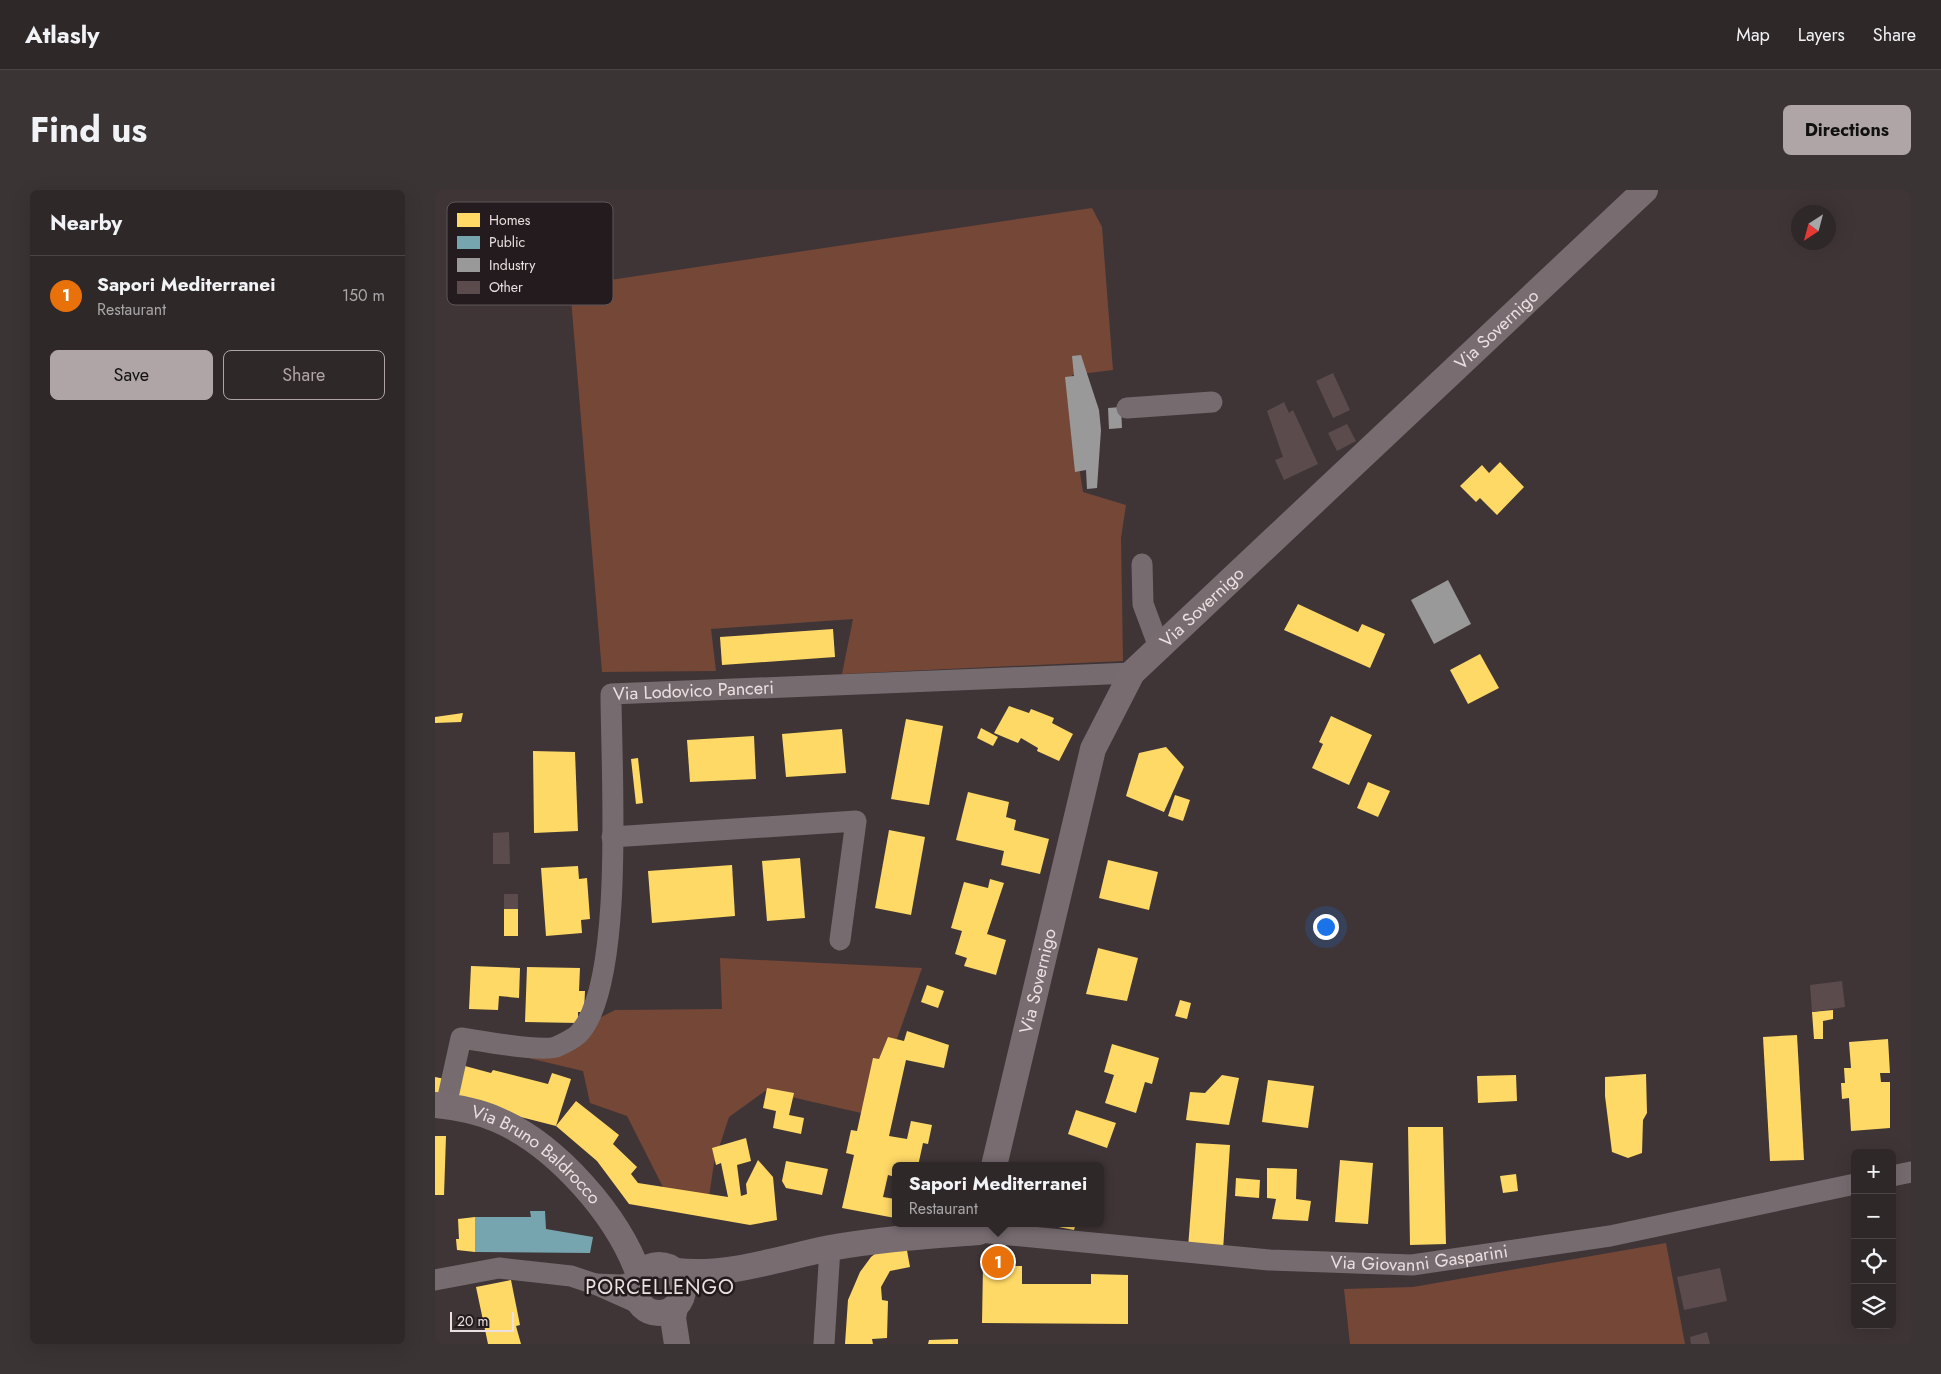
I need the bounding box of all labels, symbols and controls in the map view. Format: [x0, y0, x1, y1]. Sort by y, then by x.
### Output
text: Atlasly [25, 17, 100, 52]
text: Map [1736, 22, 1770, 48]
text: Layers [1798, 22, 1845, 48]
text: Share [1873, 22, 1916, 48]
text: Find us [30, 105, 147, 155]
button: Directions [1783, 105, 1911, 155]
legend [447, 202, 613, 305]
north arrow [1791, 205, 1836, 250]
text: Nearby [50, 208, 122, 238]
text: Homes [489, 210, 531, 230]
text: Public [489, 232, 525, 252]
text: Industry [489, 255, 536, 275]
text: Sapori Mediterranei [97, 271, 275, 298]
text: Other [489, 277, 523, 297]
street label: Via Sovernigo [1449, 283, 1545, 376]
text: 1 [62, 284, 70, 307]
text: 150 m [342, 284, 385, 307]
text: Restaurant [97, 298, 166, 321]
button: Save [50, 350, 213, 400]
button: Share [223, 350, 385, 400]
street label: Via Sovernigo [1154, 561, 1250, 653]
street label: Via Lodovico Panceri [612, 674, 774, 707]
your location [1313, 914, 1339, 940]
street label: Via Sovernigo [1013, 926, 1063, 1036]
street label: Via Bruno Baldrocco [468, 1099, 607, 1210]
map controls [1851, 1149, 1896, 1329]
button: + [1851, 1149, 1896, 1194]
popup [892, 1162, 1104, 1227]
text: Sapori Mediterranei [909, 1170, 1087, 1197]
button: − [1851, 1194, 1896, 1239]
text: Restaurant [909, 1197, 978, 1220]
street label: Via Giovanni Gasparini [1330, 1238, 1510, 1278]
button: locate [1851, 1239, 1896, 1284]
pin: 1 [982, 1243, 1014, 1281]
district label: PORCELLENGO [585, 1273, 735, 1302]
button: layers [1851, 1284, 1896, 1329]
scale bar [450, 1309, 514, 1332]
text: 20 m [457, 1311, 489, 1331]

